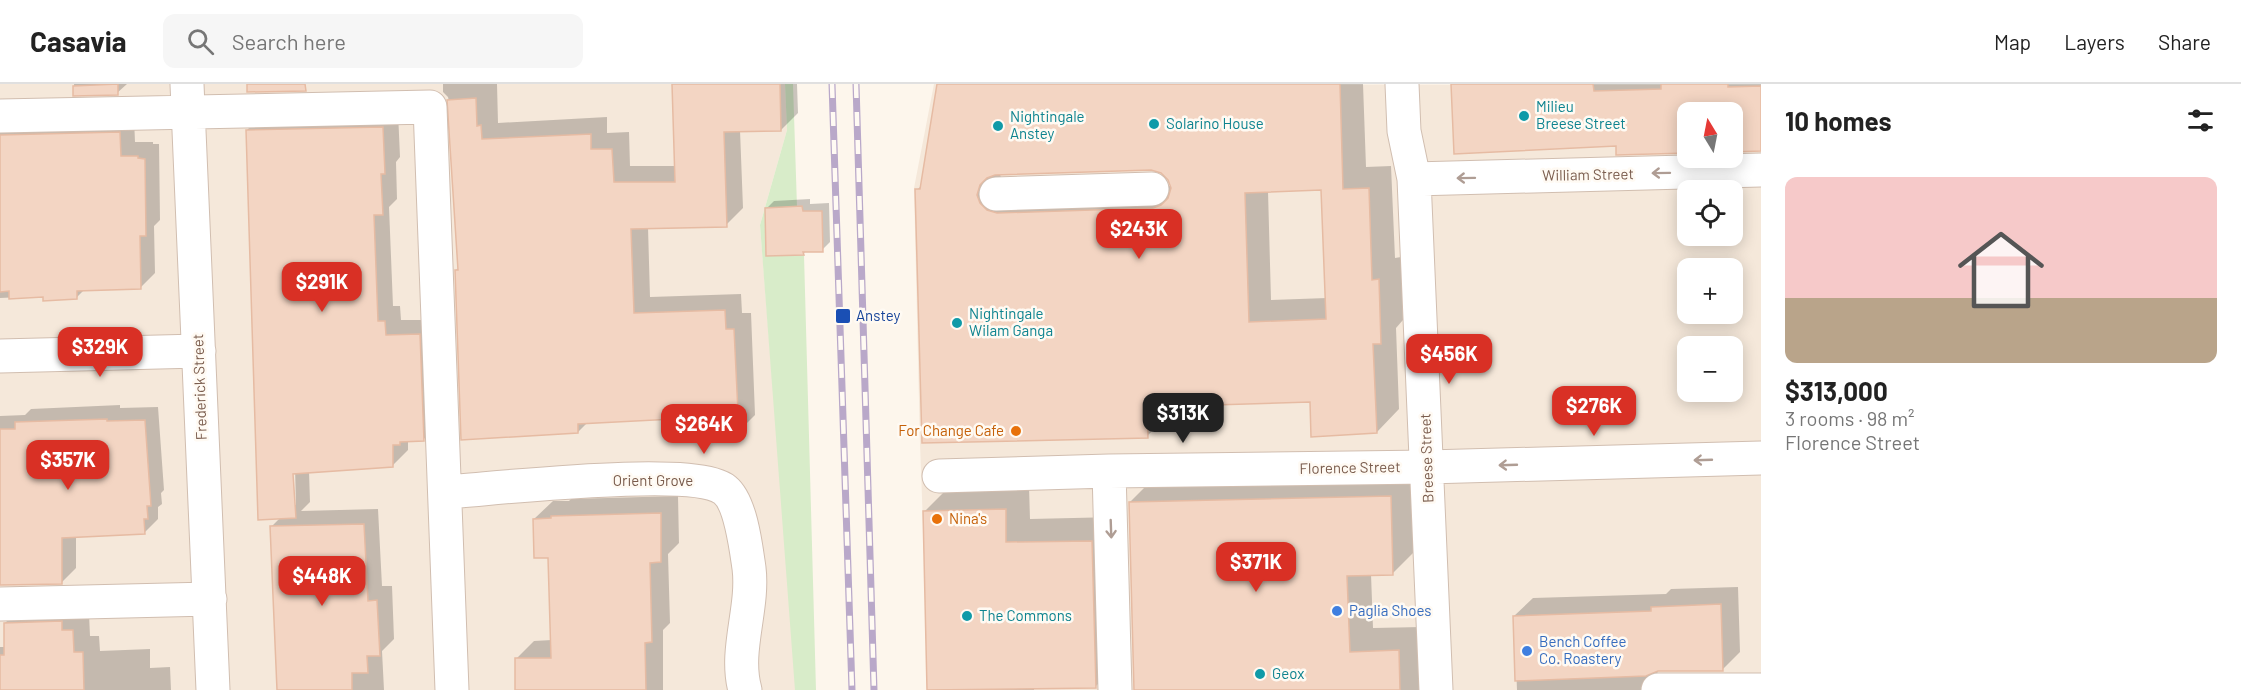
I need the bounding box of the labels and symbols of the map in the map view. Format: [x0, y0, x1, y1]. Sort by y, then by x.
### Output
place label: Milieu Breese Street [1536, 97, 1626, 132]
north arrow [1677, 102, 1743, 168]
place label: Nightingale Anstey [1010, 107, 1085, 142]
marker: Milieu Breese Street [1517, 109, 1531, 123]
place label: Solarino House [1166, 114, 1264, 132]
marker: Solarino House [1147, 117, 1161, 131]
marker: Nightingale Anstey [991, 119, 1005, 133]
street label: William Street [1542, 164, 1634, 184]
one-way arrow [1651, 167, 1671, 179]
one-way arrow [1456, 172, 1476, 184]
pin: $243K [1097, 209, 1181, 260]
pin: $291K [280, 262, 364, 313]
place label: Nightingale Wilam Ganga [969, 304, 1053, 339]
place label: Anstey [856, 306, 900, 324]
marker: Anstey [834, 307, 852, 325]
marker: Nightingale Wilam Ganga [950, 316, 964, 330]
pin: $329K [58, 327, 142, 378]
street label: Frederick Street [188, 334, 210, 441]
pin: $456K [1407, 334, 1491, 385]
pin: $276K [1552, 386, 1636, 437]
pin: $313K [1141, 393, 1225, 444]
pin: $264K [662, 404, 746, 455]
street label: Breese Street [1415, 413, 1437, 503]
place label: For Change Cafe [898, 421, 1004, 439]
marker: For Change Cafe [1009, 424, 1023, 438]
pin: $357K [26, 440, 110, 491]
one-way arrow [1693, 454, 1713, 465]
street label: Florence Street [1299, 457, 1401, 477]
one-way arrow [1498, 459, 1518, 471]
street label: Orient Grove [613, 471, 693, 489]
place label: Nina's [949, 509, 987, 527]
marker: Nina's [930, 512, 944, 526]
one-way arrow [1105, 519, 1117, 539]
pin: $371K [1214, 542, 1298, 593]
pin: $448K [280, 556, 364, 607]
place label: Paglia Shoes [1349, 601, 1431, 619]
marker: Paglia Shoes [1330, 604, 1344, 618]
place label: The Commons [979, 606, 1072, 624]
marker: The Commons [960, 609, 974, 623]
place label: Bench Coffee Co. Roastery [1539, 632, 1626, 667]
marker: Bench Coffee Co. Roastery [1520, 644, 1534, 658]
place label: Geox [1272, 664, 1304, 682]
marker: Geox [1253, 667, 1267, 681]

